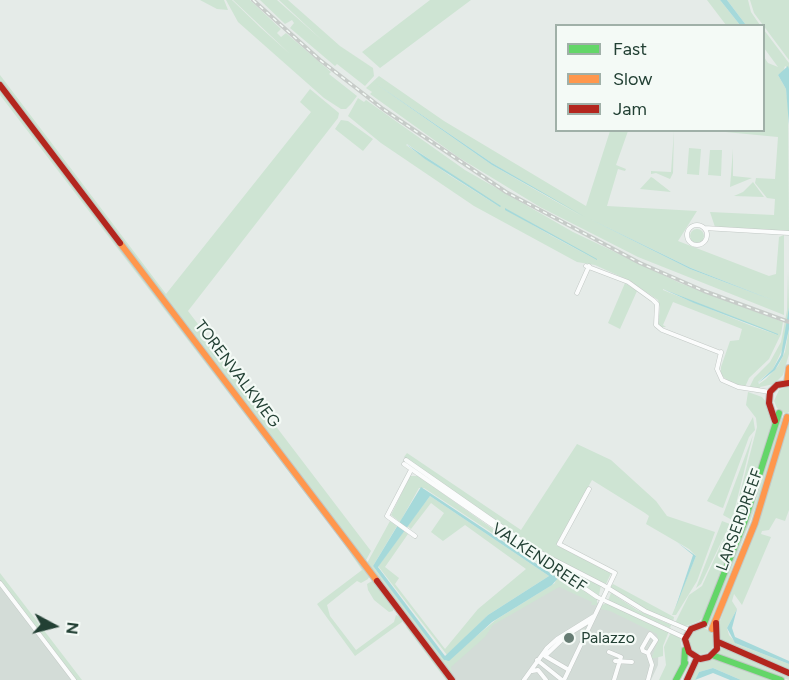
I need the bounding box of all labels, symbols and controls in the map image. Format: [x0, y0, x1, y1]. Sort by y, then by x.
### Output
legend [555, 24, 765, 132]
text: Fast [613, 38, 647, 60]
text: Slow [613, 68, 652, 90]
text: Jam [613, 98, 647, 120]
street label: TORENVALKWEG [190, 317, 284, 431]
street label: LARSERDREEF [713, 466, 767, 574]
street label: VALKENDREEF [488, 519, 590, 597]
north arrow [24, 596, 84, 656]
text: N [62, 621, 83, 636]
place label: Palazzo [581, 628, 635, 648]
marker: Palazzo [562, 631, 576, 645]

